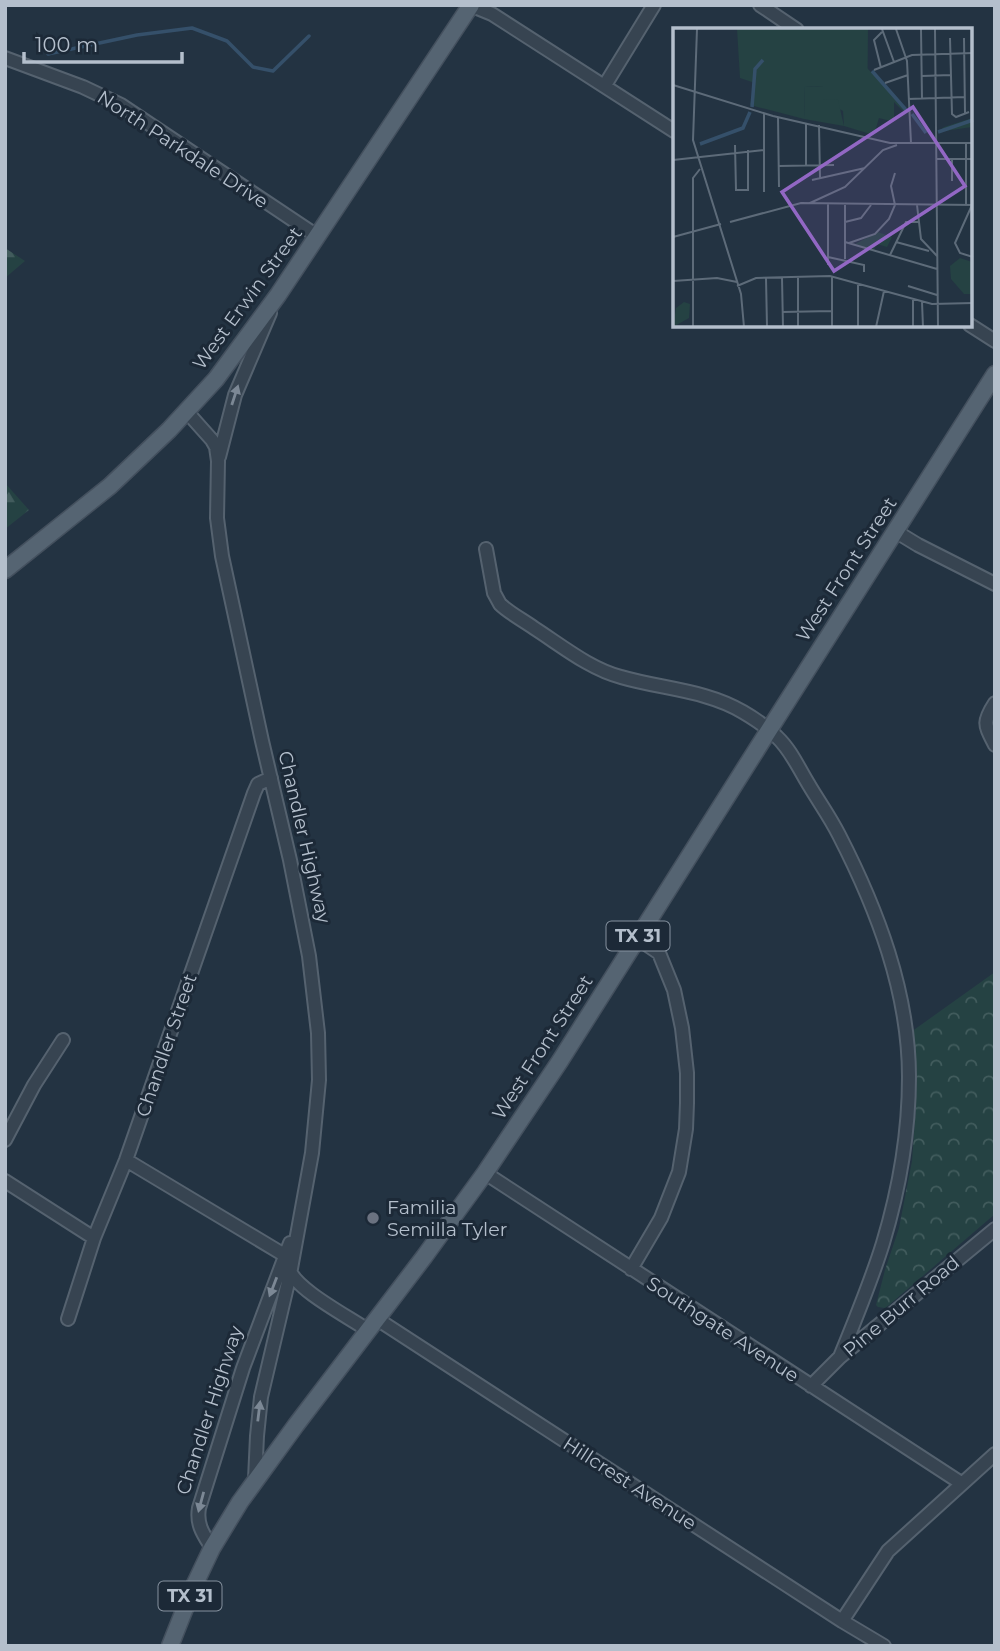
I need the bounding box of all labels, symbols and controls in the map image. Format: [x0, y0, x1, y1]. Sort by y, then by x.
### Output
scale bar [24, 21, 182, 65]
inset map [673, 28, 972, 327]
text: 100 m [35, 32, 98, 57]
street label: North Parkdale Drive [93, 86, 273, 213]
street label: West Erwin Street [188, 222, 307, 374]
one-way arrow [230, 385, 241, 406]
street label: West Front Street [791, 492, 902, 646]
street label: Chandler Highway [273, 749, 336, 926]
road number: TX 31 [606, 922, 670, 951]
street label: Chandler Street [131, 970, 202, 1120]
street label: West Front Street [487, 970, 598, 1124]
place label: Familia Semilla Tyler [387, 1196, 507, 1241]
marker: Familia Semilla Tyler [365, 1210, 381, 1226]
street label: Pine Burr Road [838, 1251, 964, 1362]
street label: Southgate Avenue [642, 1272, 803, 1387]
one-way arrow [267, 1276, 278, 1297]
street label: Chandler Highway [171, 1322, 248, 1497]
one-way arrow [254, 1400, 265, 1422]
street label: Hillcrest Avenue [559, 1432, 701, 1535]
one-way arrow [195, 1492, 206, 1514]
road number: TX 31 [158, 1582, 222, 1610]

